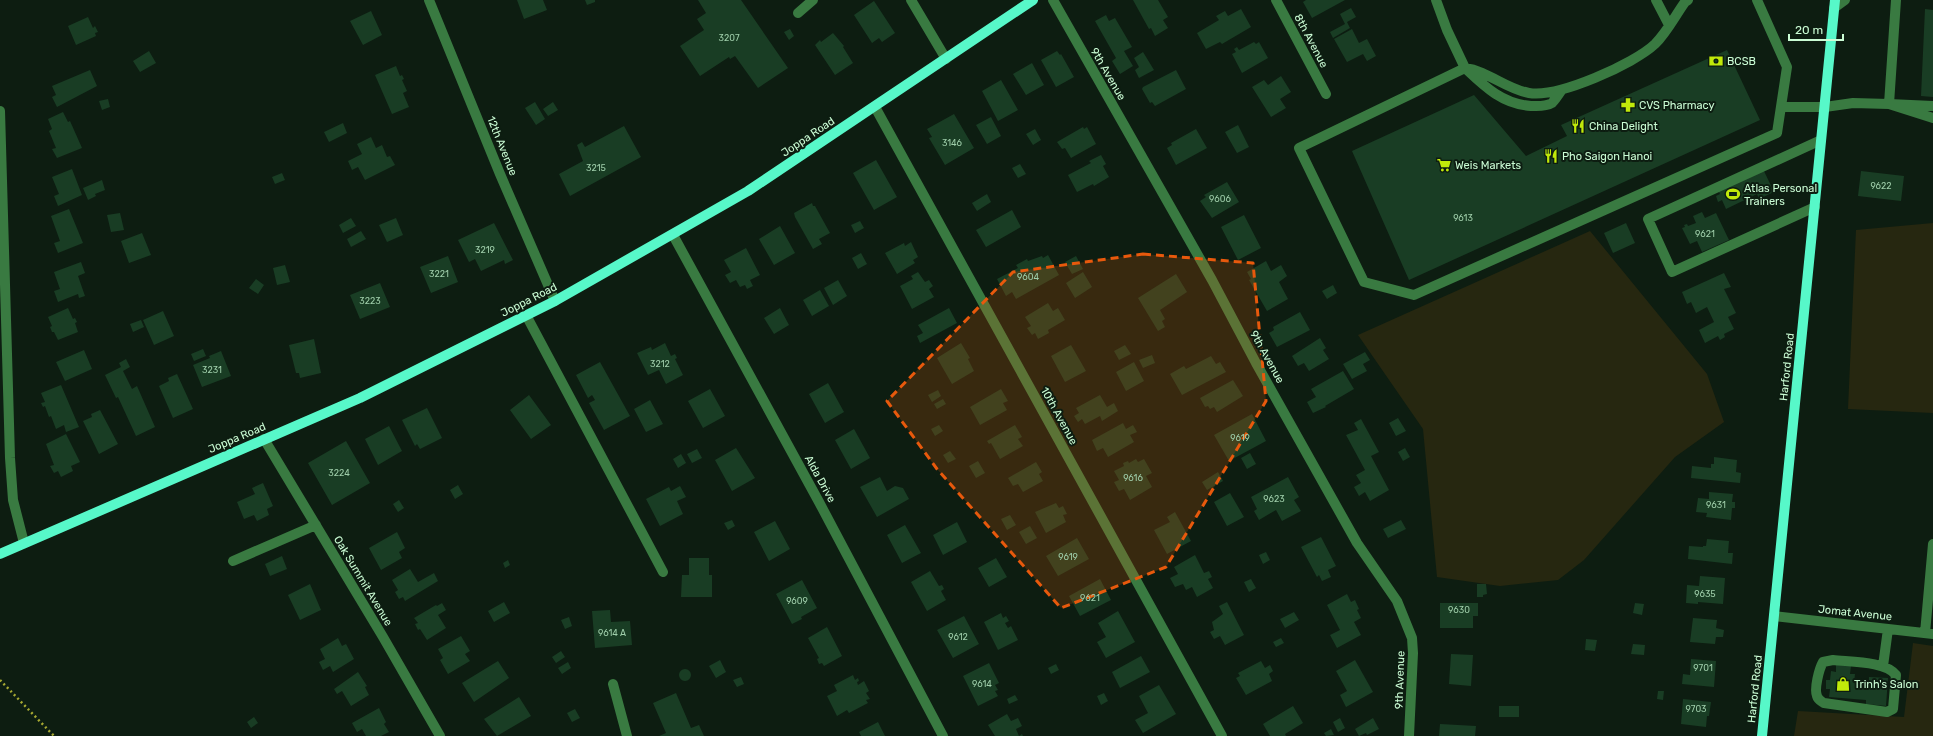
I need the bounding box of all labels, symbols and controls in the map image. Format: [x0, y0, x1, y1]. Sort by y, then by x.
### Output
street label: 8th Avenue [1291, 12, 1331, 70]
scale bar [1789, 16, 1843, 42]
text: 20 m [1795, 23, 1823, 37]
house number: 3207 [718, 33, 740, 43]
street label: 9th Avenue [1088, 45, 1128, 103]
bank icon: BCSB [1708, 53, 1724, 69]
place label: BCSB [1727, 55, 1756, 68]
pharmacy icon: CVS Pharmacy [1620, 97, 1636, 113]
place label: CVS Pharmacy [1639, 99, 1714, 112]
street label: 12th Avenue [484, 114, 520, 178]
street label: Joppa Road [779, 114, 837, 160]
restaurant icon: China Delight [1570, 118, 1586, 134]
place label: China Delight [1589, 120, 1658, 133]
house number: 3146 [942, 138, 963, 148]
restaurant icon: Pho Saigon Hanoi [1543, 148, 1559, 164]
place label: Pho Saigon Hanoi [1562, 150, 1652, 163]
supermarket icon: Weis Markets [1436, 157, 1452, 173]
place label: Weis Markets [1455, 159, 1522, 172]
house number: 3215 [586, 163, 606, 173]
house number: 9622 [1870, 181, 1892, 191]
place label: Atlas Personal Trainers [1744, 182, 1817, 208]
sports icon: Atlas Personal Trainers [1725, 186, 1741, 202]
house number: 9606 [1209, 194, 1231, 204]
house number: 9613 [1453, 213, 1473, 223]
house number: 9621 [1695, 229, 1715, 239]
house number: 3219 [475, 245, 495, 255]
house number: 3221 [429, 269, 449, 279]
house number: 9604 [1017, 272, 1039, 282]
street label: Joppa Road [499, 280, 559, 320]
house number: 3223 [359, 296, 381, 306]
street label: 9th Avenue [1247, 328, 1287, 386]
street label: Harford Road [1777, 333, 1797, 401]
house number: 3212 [650, 359, 670, 369]
house number: 3231 [202, 365, 222, 375]
street label: 10th Avenue [1038, 385, 1080, 447]
street label: Joppa Road [206, 420, 268, 456]
house number: 9619 [1230, 433, 1250, 443]
street label: Alda Drive [802, 453, 838, 505]
house number: 3224 [328, 468, 350, 478]
house number: 9616 [1123, 473, 1143, 483]
house number: 9623 [1263, 494, 1285, 504]
house number: 9631 [1706, 500, 1726, 510]
street label: Oak Summit Avenue [331, 534, 395, 628]
house number: 9619 [1058, 552, 1078, 562]
house number: 9635 [1694, 589, 1716, 599]
house number: 9621 [1080, 593, 1100, 603]
house number: 9609 [786, 596, 808, 606]
street label: Jomat Avenue [1817, 603, 1893, 623]
house number: 9630 [1448, 605, 1470, 615]
house number: 9614 A [598, 628, 626, 638]
house number: 9612 [948, 632, 968, 642]
street label: 9th Avenue [1392, 651, 1408, 709]
street label: Harford Road [1745, 655, 1765, 723]
house number: 9701 [1693, 663, 1713, 673]
shop icon: Trinh's Salon [1835, 676, 1851, 692]
place label: Trinh's Salon [1854, 678, 1918, 691]
house number: 9614 [972, 679, 992, 689]
house number: 9703 [1685, 704, 1707, 714]

